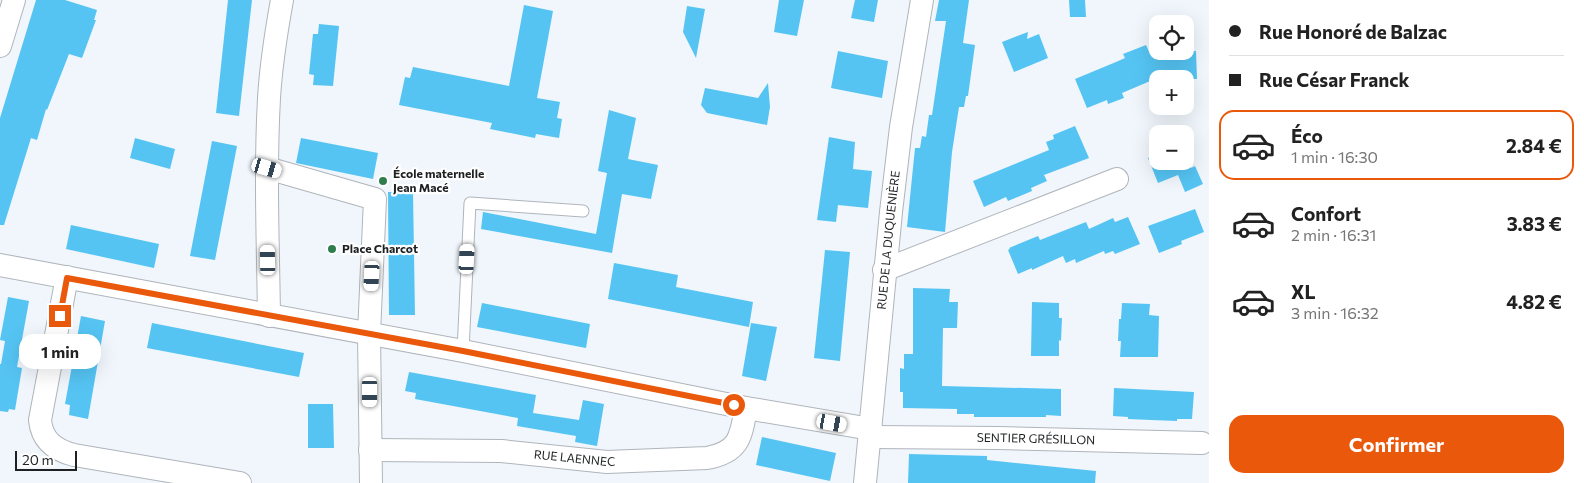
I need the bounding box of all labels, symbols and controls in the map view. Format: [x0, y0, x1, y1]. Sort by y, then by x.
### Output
map controls [1149, 15, 1194, 170]
button: locate [1149, 15, 1194, 60]
text: Rue Honoré de Balzac [1259, 20, 1447, 43]
text: Rue César Franck [1259, 68, 1409, 91]
button: + [1149, 70, 1194, 115]
icon: car [1231, 123, 1276, 168]
text: Éco [1291, 124, 1323, 147]
button: − [1149, 125, 1194, 170]
text: 2.84 € [1506, 134, 1562, 157]
text: 1 min · 16:30 [1291, 147, 1378, 166]
car [250, 157, 283, 179]
place label: École maternelle Jean Macé [393, 166, 484, 195]
street label: RUE DE LA DUQUENIÈRE [874, 170, 902, 310]
marker: École maternelle Jean Macé [377, 175, 389, 187]
icon: car [1231, 201, 1276, 246]
text: Confort [1291, 202, 1361, 225]
text: 3.83 € [1507, 212, 1562, 235]
text: 2 min · 16:31 [1291, 225, 1376, 244]
place label: Place Charcot [342, 241, 418, 255]
marker: Place Charcot [326, 243, 338, 255]
car [458, 244, 475, 274]
car [260, 245, 275, 275]
car [363, 261, 380, 291]
icon: car [1231, 279, 1276, 324]
text: XL [1291, 280, 1316, 303]
text: 4.82 € [1506, 290, 1562, 313]
text: 3 min · 16:32 [1291, 303, 1379, 322]
route end [49, 305, 71, 327]
callout: 1 min [19, 334, 101, 368]
text: 1 min [41, 342, 79, 361]
car [362, 377, 377, 407]
route start [723, 394, 745, 416]
car [815, 413, 848, 433]
button: Confirmer [1229, 415, 1564, 473]
street label: SENTIER GRÉSILLON [977, 430, 1095, 446]
street label: RUE LAENNEC [533, 446, 616, 468]
scale bar [15, 448, 78, 471]
text: 20 m [22, 451, 54, 468]

